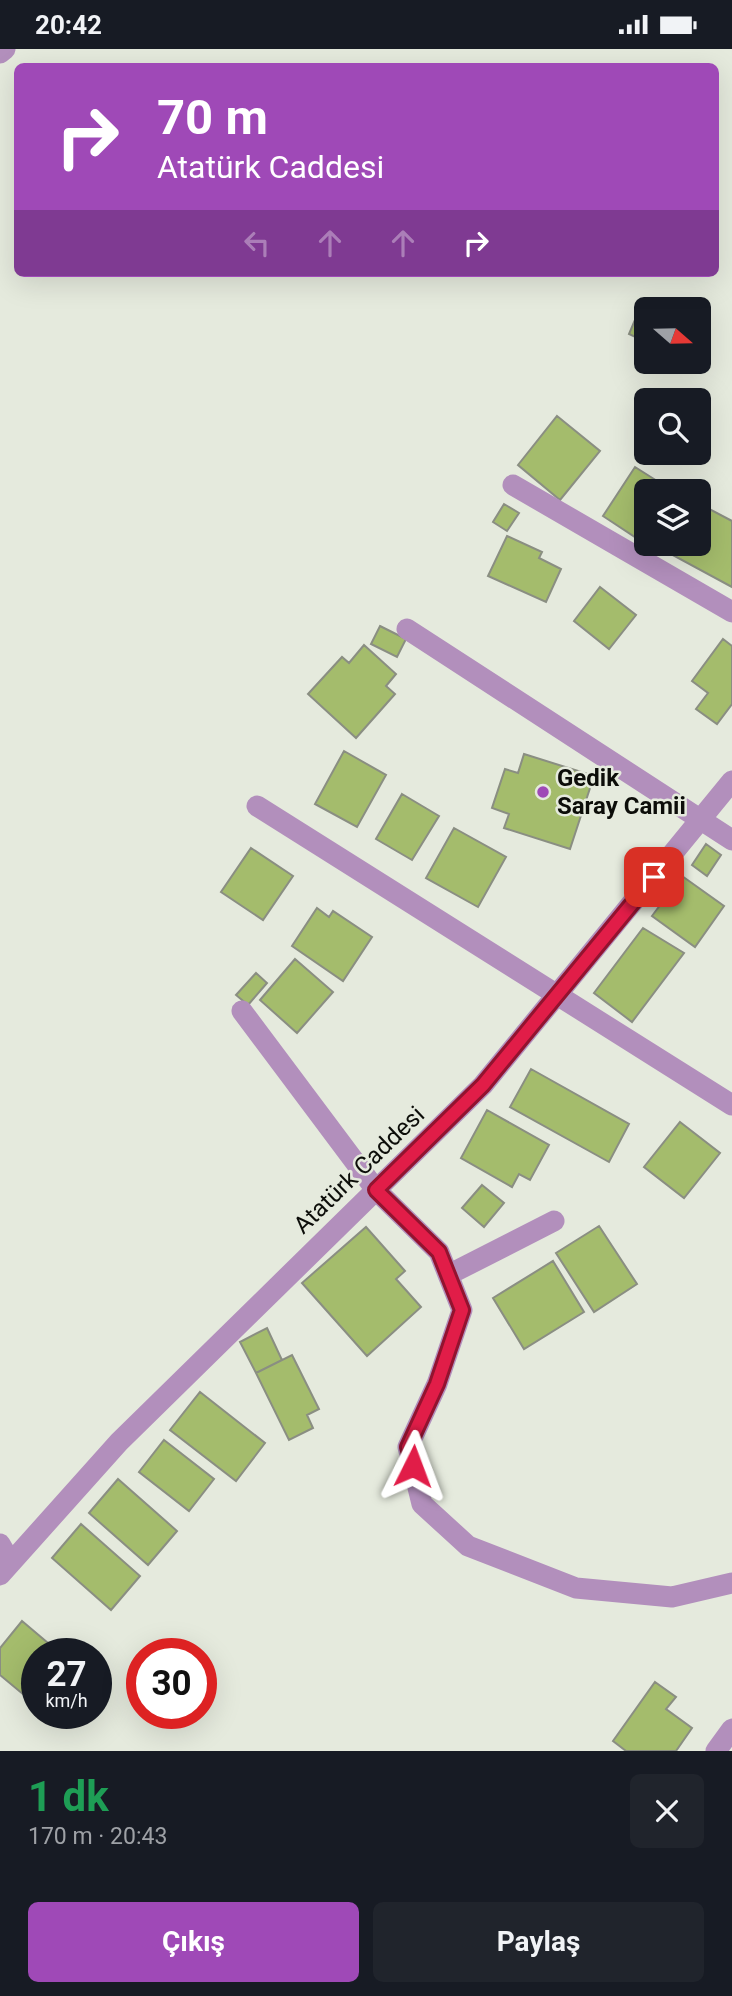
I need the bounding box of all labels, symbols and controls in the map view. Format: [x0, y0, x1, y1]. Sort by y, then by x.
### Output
text: 20:42 [35, 10, 102, 40]
text: 70 m [157, 89, 268, 146]
icon: right [42, 91, 133, 182]
text: Atatürk Caddesi [157, 148, 384, 186]
icon: left [238, 224, 276, 262]
icon: ahead [311, 224, 349, 262]
icon: ahead [384, 224, 422, 262]
icon: right [457, 224, 495, 262]
north arrow [634, 297, 710, 375]
map controls [634, 297, 711, 556]
button: search [634, 388, 711, 465]
button: layers [634, 479, 711, 556]
place label: Gedik Saray Camii [557, 764, 686, 820]
marker: Gedik Saray Camii [535, 784, 551, 800]
pin [624, 847, 684, 907]
icon: arrive [635, 858, 673, 896]
street label: Atatürk Caddesi [288, 1101, 430, 1239]
position arrow [376, 1429, 450, 1503]
speed limit sign: 30 [126, 1638, 217, 1729]
text: 27 [46, 1654, 87, 1695]
text: km/h [45, 1690, 88, 1711]
text: 1 dk [28, 1772, 109, 1821]
button: close [630, 1774, 704, 1848]
text: 170 m · 20:43 [28, 1823, 167, 1850]
button: Çıkış [28, 1902, 359, 1982]
button: Paylaş [373, 1902, 704, 1982]

